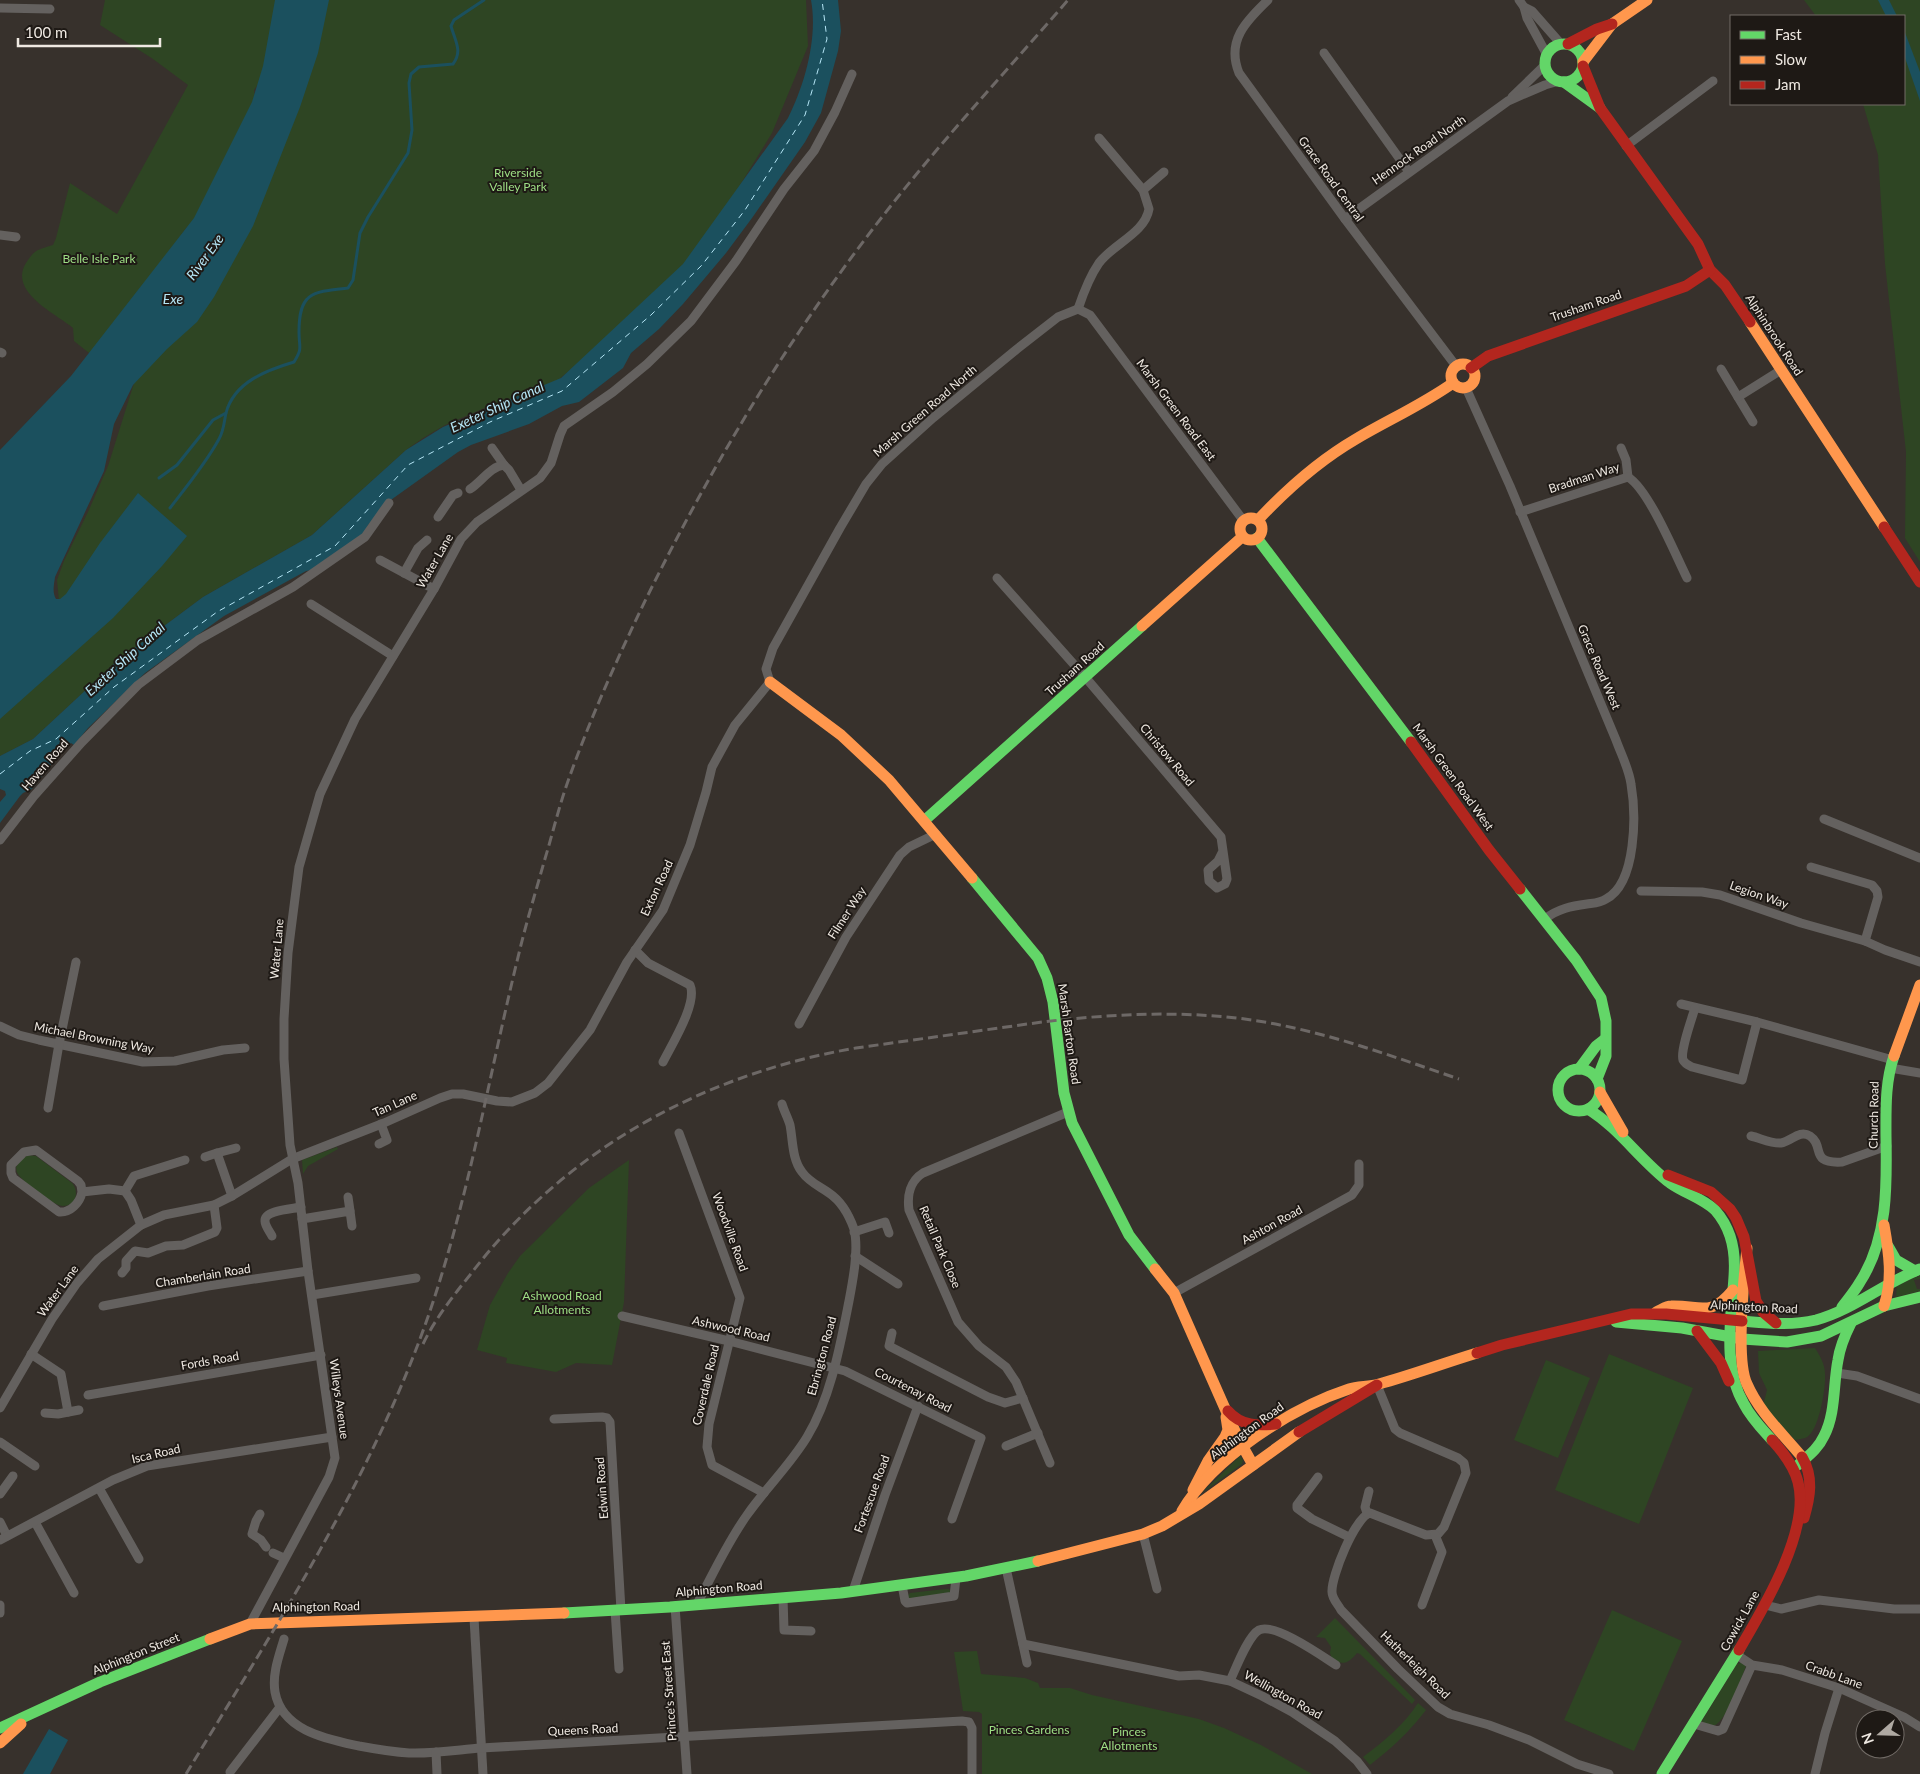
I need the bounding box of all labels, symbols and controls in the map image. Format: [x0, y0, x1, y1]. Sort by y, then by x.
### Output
scale bar [18, 15, 160, 47]
legend [1730, 15, 1905, 105]
text: 100 m [25, 23, 67, 41]
text: Fast [1775, 25, 1802, 43]
text: Slow [1775, 50, 1807, 68]
text: Jam [1775, 75, 1801, 93]
street label: Hennock Road North [1369, 112, 1469, 188]
street label: Grace Road Central [1295, 133, 1367, 224]
park label: Riverside Valley Park [489, 165, 548, 194]
water label: River Exe [182, 230, 227, 283]
park label: Belle Isle Park [62, 251, 136, 266]
street label: Trusham Road [1548, 286, 1623, 325]
water label: Exe [163, 290, 184, 307]
street label: Alphinbrook Road [1742, 291, 1806, 378]
street label: Marsh Green Road East [1133, 356, 1220, 464]
street label: Marsh Green Road North [870, 362, 980, 460]
water label: Exeter Ship Canal [447, 377, 546, 436]
street label: Bradman Way [1546, 459, 1622, 496]
street label: Water Lane [413, 531, 456, 591]
water label: Exeter Ship Canal [81, 618, 168, 699]
street label: Grace Road West [1575, 622, 1624, 712]
street label: Trusham Road [1042, 638, 1107, 699]
street label: Christow Road [1137, 720, 1198, 789]
street label: Marsh Green Road West [1410, 720, 1498, 834]
street label: Haven Road [18, 736, 71, 794]
street label: Exton Road [637, 857, 676, 918]
street label: Legion Way [1728, 877, 1791, 912]
street label: Filmer Way [824, 883, 870, 942]
street label: Water Lane [266, 918, 287, 980]
street label: Marsh Barton Road [1055, 983, 1084, 1085]
street label: Michael Browning Way [33, 1019, 156, 1057]
street label: Church Road [1865, 1081, 1882, 1149]
street label: Tan Lane [370, 1087, 419, 1120]
street label: Woodville Road [709, 1190, 752, 1273]
street label: Ashton Road [1239, 1202, 1305, 1247]
street label: Retail Park Close [916, 1203, 965, 1290]
street label: Chamberlain Road [154, 1261, 252, 1290]
street label: Water Lane [34, 1262, 81, 1320]
park label: Ashwood Road Allotments [522, 1288, 602, 1317]
street label: Alphington Road [1710, 1297, 1798, 1316]
street label: Ashwood Road [691, 1312, 771, 1345]
street label: Ebrington Road [804, 1315, 839, 1397]
street label: Coverdale Road [689, 1343, 722, 1427]
street label: Fords Road [180, 1348, 240, 1373]
street label: Willeys Avenue [326, 1358, 353, 1440]
street label: Courtenay Road [872, 1364, 954, 1415]
street label: Alphington Road [1207, 1399, 1287, 1462]
street label: Isca Road [130, 1441, 182, 1466]
street label: Fortescue Road [851, 1453, 893, 1535]
street label: Edwin Road [592, 1457, 611, 1520]
street label: Alphington Road [675, 1577, 763, 1600]
street label: Cowick Lane [1717, 1588, 1762, 1654]
street label: Alphington Road [272, 1598, 360, 1615]
street label: Hatherleigh Road [1377, 1628, 1453, 1702]
street label: Alphington Street [90, 1629, 182, 1678]
street label: Prince's Street East [657, 1640, 679, 1742]
street label: Crabb Lane [1803, 1657, 1865, 1692]
street label: Wellington Road [1242, 1667, 1325, 1722]
north arrow [1855, 1709, 1905, 1759]
street label: Queens Road [547, 1720, 619, 1739]
park label: Pinces Gardens [989, 1722, 1069, 1737]
park label: Pinces Allotments [1100, 1724, 1158, 1753]
text: N [1857, 1731, 1877, 1747]

